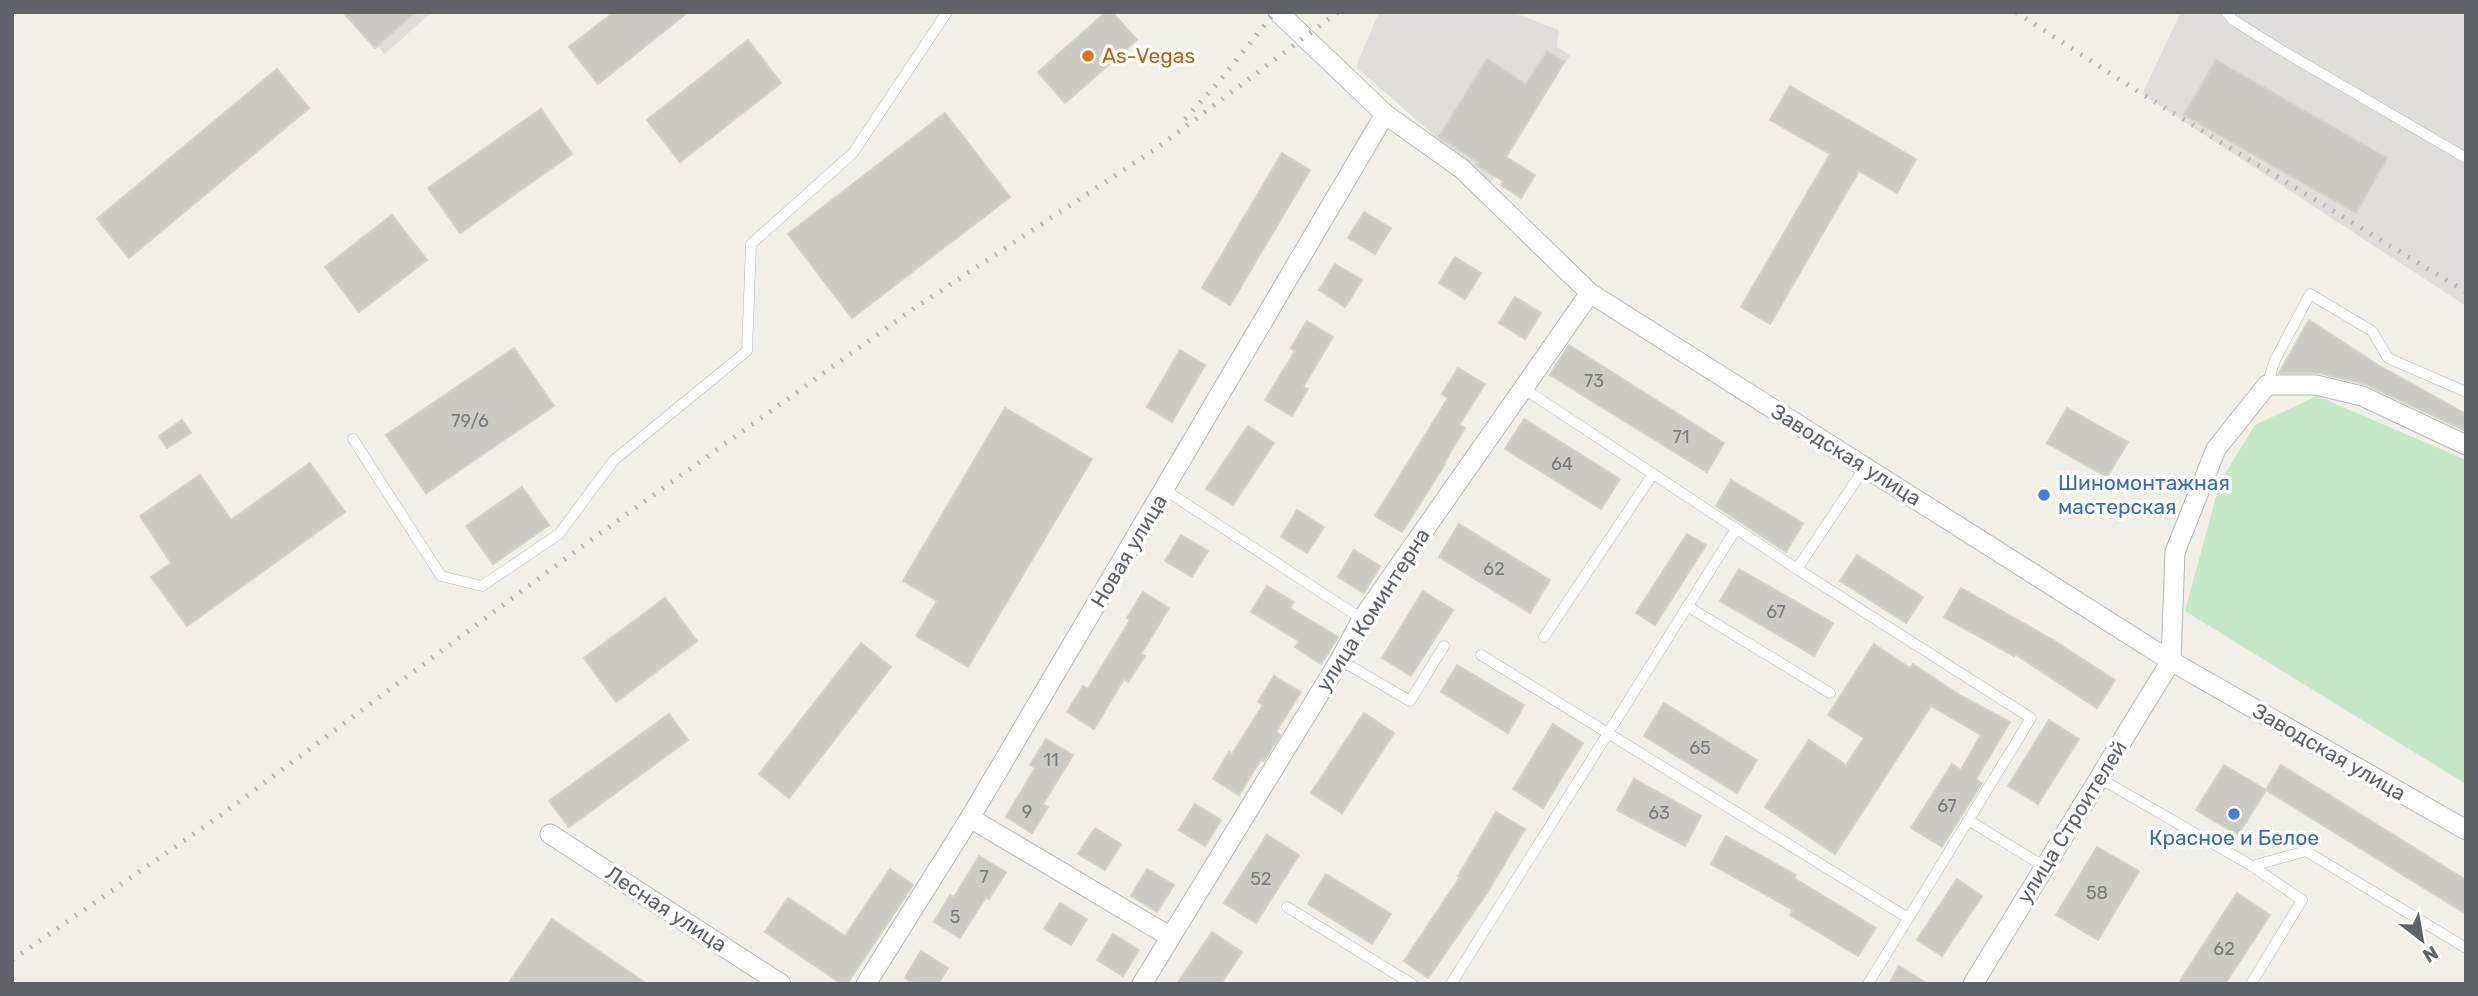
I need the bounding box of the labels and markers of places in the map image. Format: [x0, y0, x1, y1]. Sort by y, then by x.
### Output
place label: As-Vegas [1102, 43, 1195, 68]
marker: As-Vegas [1080, 48, 1096, 64]
place label: Шиномонтажная мастерская [2058, 470, 2230, 519]
marker: Шиномонтажная мастерская [2036, 487, 2052, 503]
marker: Красное и Белое [2226, 806, 2242, 822]
place label: Красное и Белое [2149, 825, 2319, 850]

